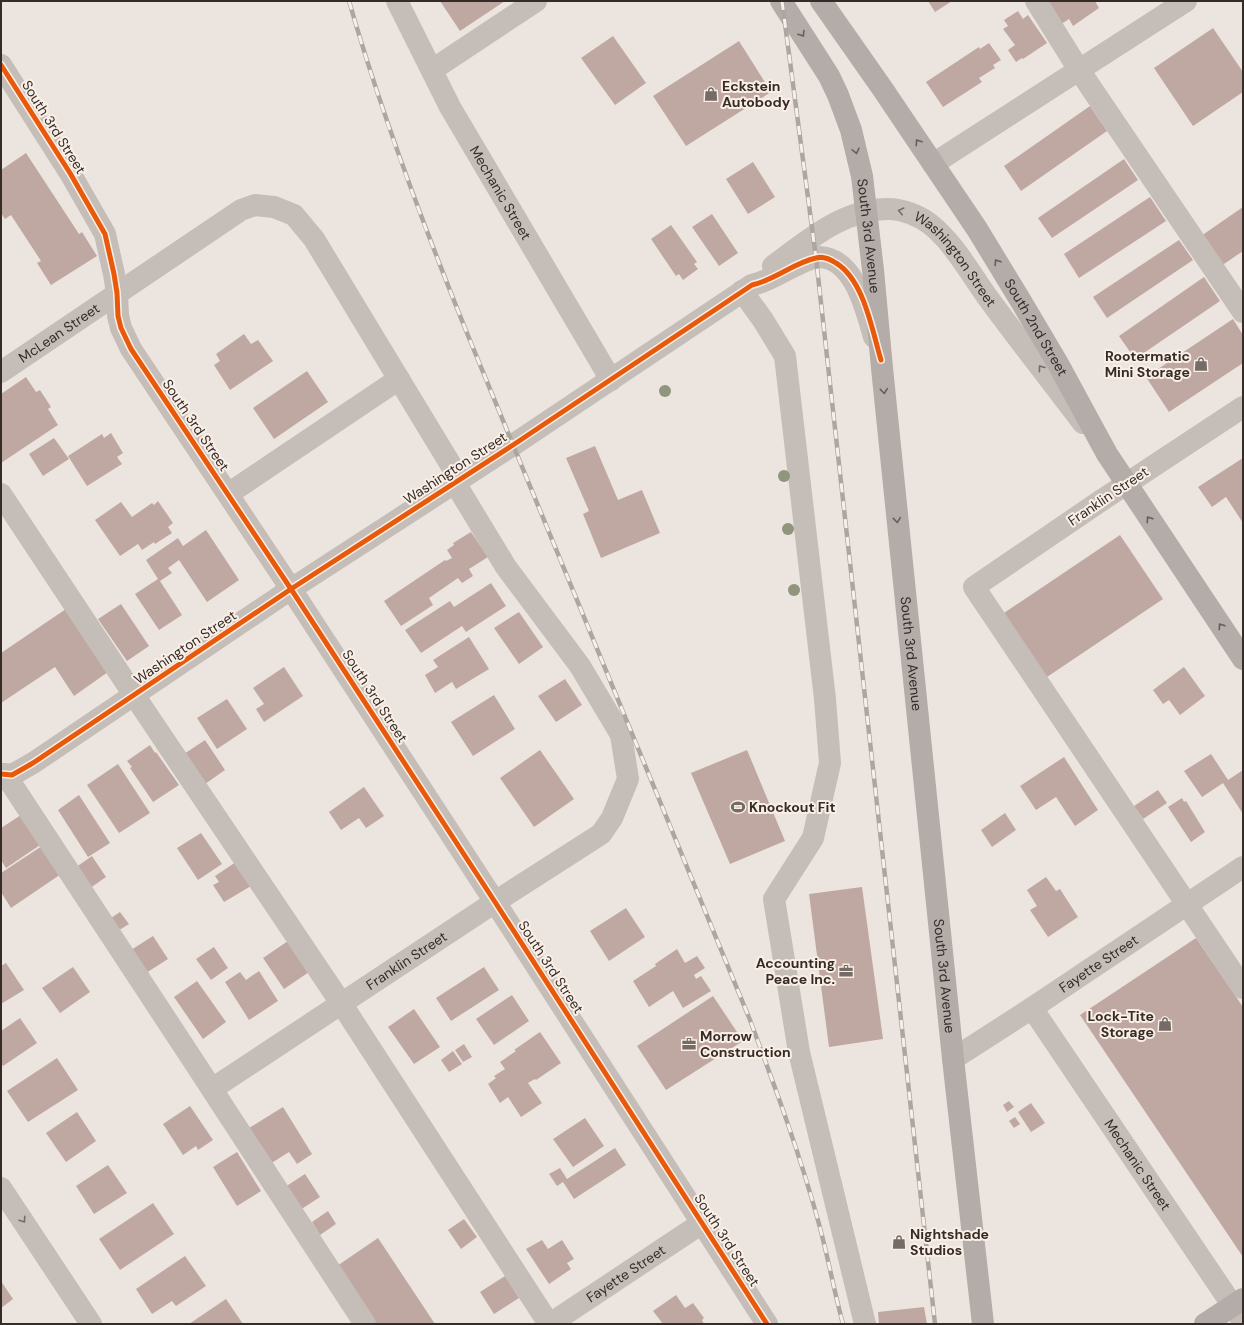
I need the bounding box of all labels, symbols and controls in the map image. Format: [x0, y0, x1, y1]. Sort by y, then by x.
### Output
one-way arrow [797, 30, 804, 37]
street label: South 3rd Street [18, 77, 90, 177]
place label: Eckstein Autobody [722, 77, 791, 111]
shop icon: Eckstein Autobody [703, 86, 719, 102]
one-way arrow [916, 139, 923, 146]
street label: Mechanic Street [466, 142, 535, 243]
one-way arrow [852, 148, 860, 154]
street label: South 3rd Avenue [853, 178, 884, 294]
street label: Washington Street [911, 207, 1000, 310]
one-way arrow [897, 208, 904, 216]
one-way arrow [995, 259, 1002, 266]
street label: South 2nd Street [1000, 275, 1072, 379]
street label: McLean Street [15, 299, 103, 367]
place label: Rootermatic Mini Storage [1105, 347, 1190, 381]
shop icon: Rootermatic Mini Storage [1193, 356, 1209, 372]
one-way arrow [1039, 365, 1046, 372]
street label: South 3rd Street [159, 376, 233, 474]
one-way arrow [879, 388, 888, 394]
street label: Washington Street [400, 428, 510, 508]
street label: Franklin Street [1064, 462, 1152, 530]
one-way arrow [1146, 516, 1153, 523]
one-way arrow [893, 517, 902, 523]
street label: South 3rd Avenue [897, 596, 926, 712]
street label: Washington Street [130, 606, 240, 688]
one-way arrow [1218, 623, 1226, 630]
street label: South 3rd Street [338, 646, 412, 746]
place label: Knockout Fit [749, 798, 836, 816]
sports icon: Knockout Fit [730, 799, 746, 815]
street label: South 3rd Street [514, 917, 588, 1017]
street label: South 3rd Avenue [930, 918, 959, 1034]
street label: Franklin Street [362, 927, 450, 994]
street label: Fayette Street [1055, 931, 1142, 996]
place label: Accounting Peace Inc. [756, 954, 835, 988]
office icon: Accounting Peace Inc. [838, 963, 854, 979]
place label: Lock-Tite Storage [1088, 1007, 1154, 1041]
shop icon: Lock-Tite Storage [1157, 1016, 1173, 1032]
place label: Morrow Construction [700, 1027, 791, 1061]
office icon: Morrow Construction [681, 1036, 697, 1052]
street label: Mechanic Street [1100, 1116, 1175, 1214]
street label: South 3rd Street [690, 1190, 764, 1290]
one-way arrow [18, 1216, 25, 1223]
place label: Nightshade Studios [910, 1225, 989, 1259]
shop icon: Nightshade Studios [891, 1234, 907, 1250]
street label: Fayette Street [583, 1241, 669, 1306]

